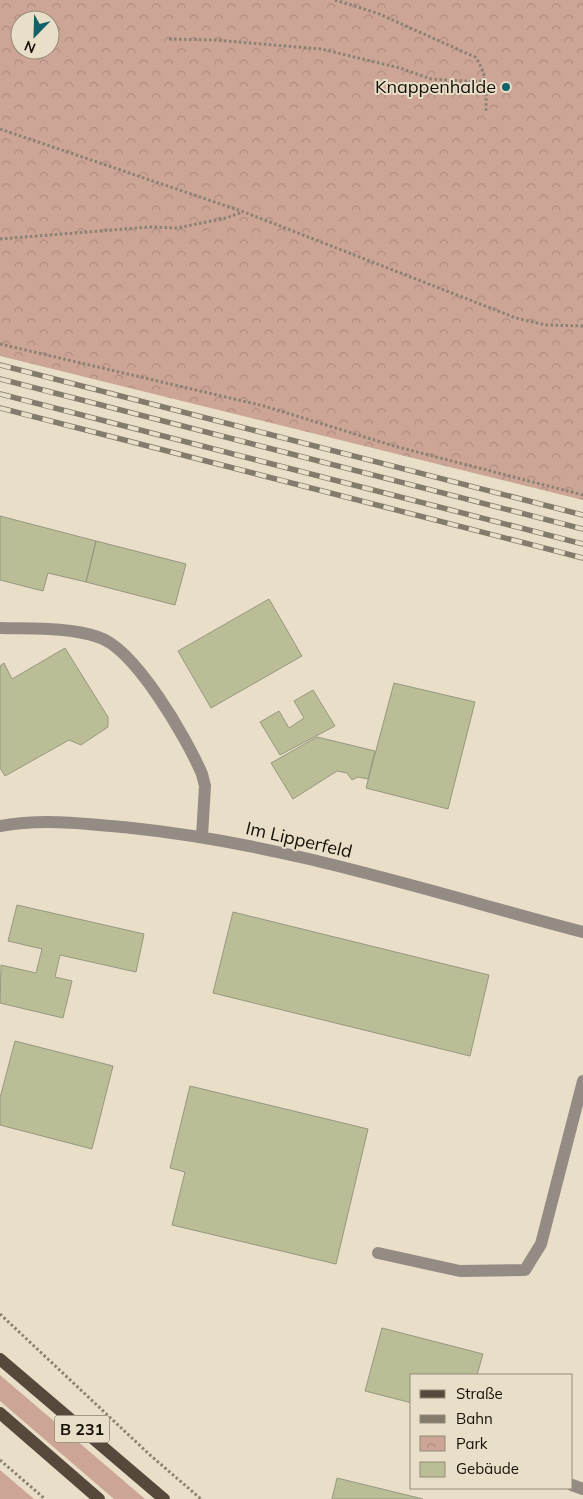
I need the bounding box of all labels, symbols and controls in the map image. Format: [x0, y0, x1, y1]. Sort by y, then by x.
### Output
north arrow [10, 10, 60, 60]
text: N [22, 37, 38, 57]
place label: Knappenhalde [375, 75, 496, 98]
marker: Knappenhalde [500, 81, 512, 93]
street label: Im Lipperfeld [244, 816, 354, 863]
legend [410, 1374, 573, 1489]
text: Straße [456, 1384, 503, 1403]
text: Bahn [456, 1409, 493, 1428]
road number: B 231 [54, 1416, 110, 1442]
text: Park [456, 1434, 488, 1453]
text: Gebäude [456, 1459, 519, 1478]

